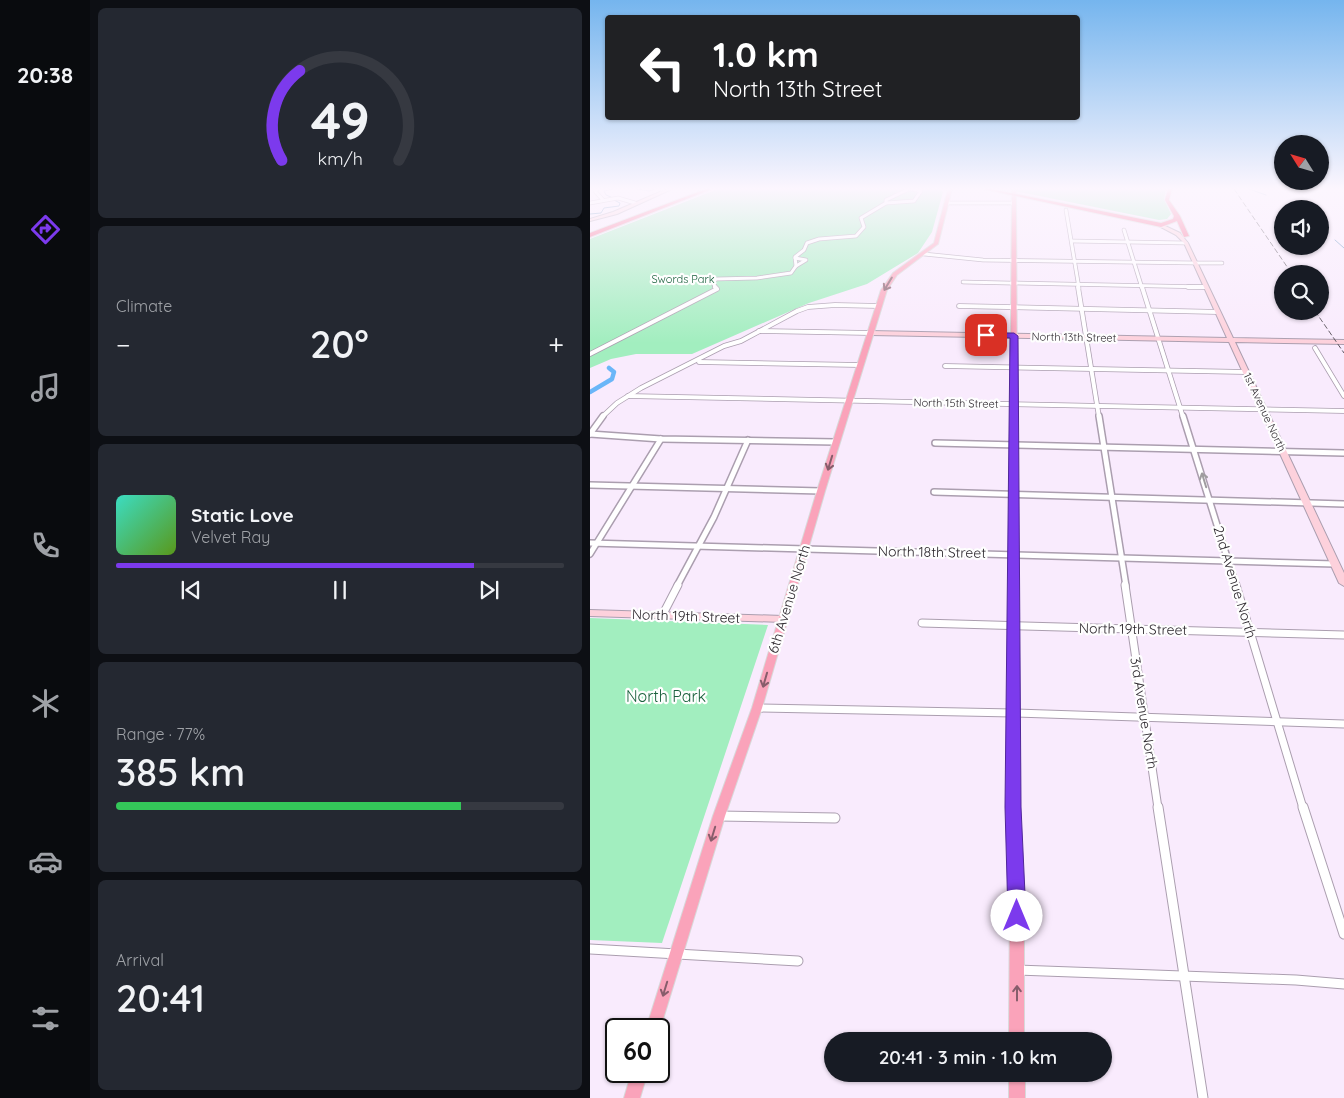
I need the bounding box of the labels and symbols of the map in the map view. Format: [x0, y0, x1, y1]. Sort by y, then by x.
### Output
north arrow [1274, 135, 1329, 190]
park label: Swords Park [651, 272, 715, 286]
one-way arrow [883, 276, 893, 291]
pin [965, 314, 1007, 356]
street label: North 13th Street [1032, 329, 1117, 345]
street label: 1st Avenue North [1241, 370, 1289, 454]
street label: North 15th Street [913, 395, 999, 411]
one-way arrow [824, 455, 834, 471]
one-way arrow [1199, 472, 1209, 488]
street label: 2nd Avenue North [1209, 524, 1261, 640]
street label: North 18th Street [878, 542, 986, 562]
street label: 6th Avenue North [764, 543, 814, 655]
street label: North 19th Street [632, 605, 741, 627]
street label: North 19th Street [1079, 619, 1188, 639]
street label: 3rd Avenue North [1126, 656, 1162, 770]
one-way arrow [759, 672, 769, 688]
park label: North Park [626, 686, 706, 706]
one-way arrow [708, 826, 717, 842]
position arrow [990, 889, 1042, 941]
one-way arrow [659, 981, 669, 997]
one-way arrow [1012, 985, 1022, 1001]
speed limit sign: 60 [605, 1018, 670, 1083]

